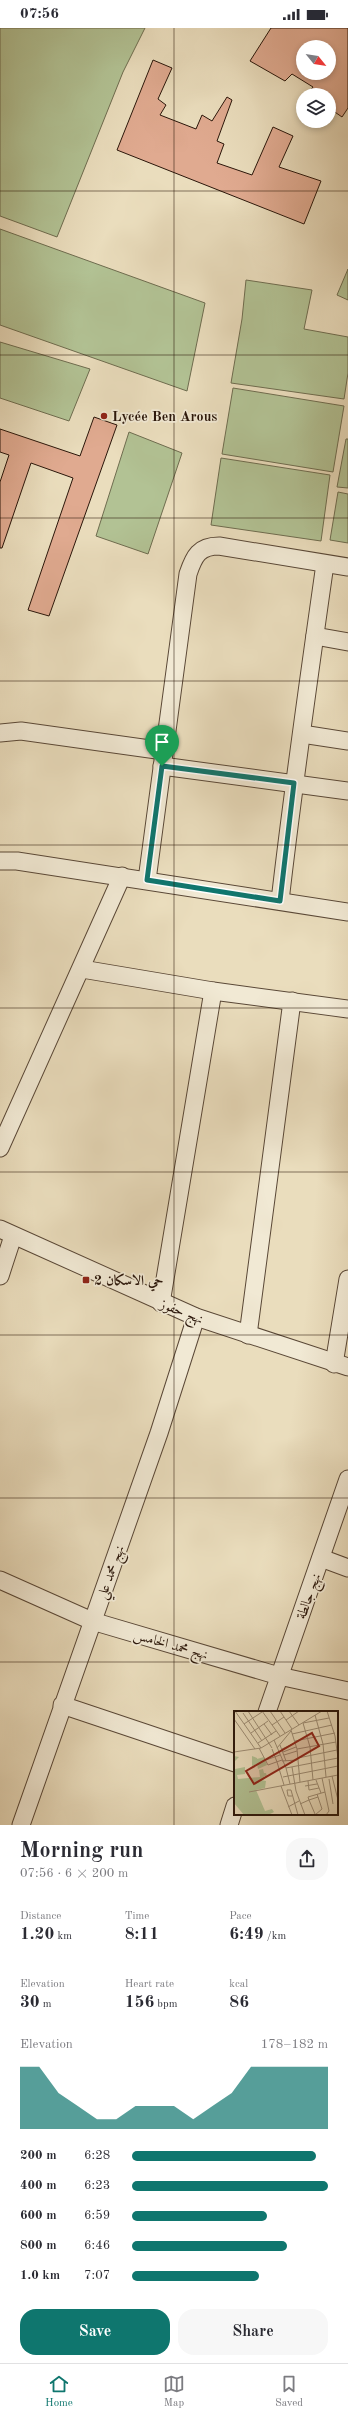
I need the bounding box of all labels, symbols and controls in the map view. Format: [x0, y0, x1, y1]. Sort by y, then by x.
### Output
text: 07:56 [20, 7, 59, 22]
north arrow [296, 40, 336, 80]
map controls [296, 40, 336, 128]
button: layers [296, 88, 336, 128]
place label: Lycée Ben Arous [112, 410, 217, 424]
marker: Lycée Ben Arous [99, 411, 109, 421]
pin [145, 725, 179, 766]
icon: arrive [151, 731, 173, 753]
place label: حي الاسكان 2 [94, 1273, 164, 1292]
marker: حي الاسكان 2 [81, 1275, 91, 1285]
street label: نهج حفوز [154, 1296, 205, 1332]
street label: نهج محمد علي [95, 1544, 132, 1603]
street label: نهج جالطة [294, 1572, 328, 1623]
street label: نهج محمد الخامس [131, 1628, 210, 1667]
inset map [234, 1711, 338, 1815]
button: share [286, 1838, 328, 1880]
text: Morning run [20, 1840, 143, 1862]
text: 07:56 · 6 × 200 m [20, 1867, 128, 1880]
text: Distance [20, 1911, 61, 1922]
text: Time [125, 1911, 149, 1922]
text: Pace [229, 1911, 252, 1922]
text: 1.20 [20, 1926, 54, 1943]
text: 8:11 [125, 1926, 159, 1943]
text: 6:49 [229, 1926, 264, 1943]
text: km [54, 1931, 72, 1942]
text: /km [264, 1931, 286, 1942]
text: Elevation [20, 1979, 65, 1990]
text: Heart rate [125, 1979, 174, 1990]
text: kcal [229, 1979, 248, 1990]
text: 30 [20, 1994, 40, 2011]
text: 156 [125, 1994, 154, 2011]
text: 86 [229, 1994, 249, 2011]
text: m [40, 1999, 52, 2010]
text: bpm [154, 1999, 177, 2010]
text: Elevation [20, 2038, 73, 2051]
text: 178–182 m [261, 2038, 328, 2051]
text: 200 m [20, 2149, 57, 2162]
text: 6:28 [84, 2149, 110, 2162]
text: 400 m [20, 2179, 57, 2192]
text: 6:23 [84, 2179, 110, 2192]
text: 600 m [20, 2209, 57, 2222]
text: 6:59 [84, 2209, 110, 2222]
text: 800 m [20, 2239, 57, 2252]
text: 6:46 [84, 2239, 110, 2252]
text: 1.0 km [20, 2269, 60, 2282]
text: 7:07 [84, 2269, 110, 2282]
button: Save [20, 2309, 170, 2355]
button: Share [178, 2309, 328, 2355]
tab: Home [45, 2373, 73, 2411]
tab: Map [163, 2373, 185, 2411]
tab: Saved [275, 2373, 303, 2411]

